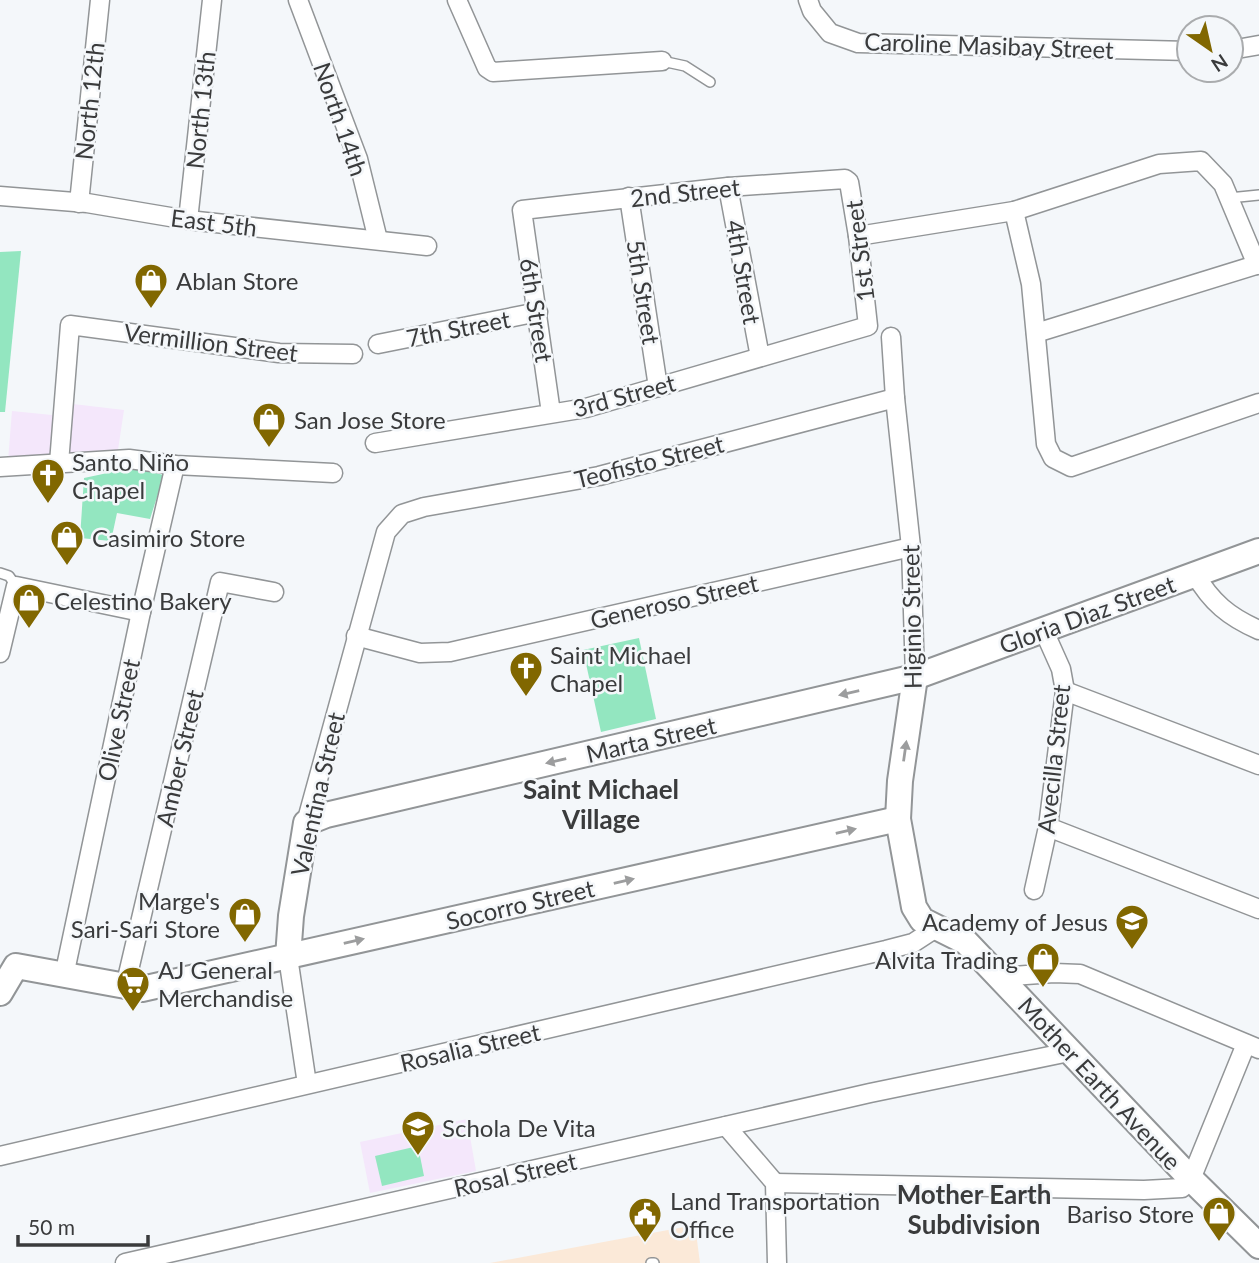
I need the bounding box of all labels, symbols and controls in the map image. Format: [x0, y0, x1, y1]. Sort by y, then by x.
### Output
north arrow [1175, 14, 1245, 84]
street label: Caroline Masibay Street [864, 26, 1115, 64]
street label: North 12th [68, 41, 110, 161]
street label: North 13th [179, 50, 221, 170]
text: N [1207, 50, 1232, 77]
street label: North 14th [308, 58, 374, 180]
street label: 2nd Street [629, 172, 742, 212]
street label: 1st Street [838, 198, 880, 304]
street label: East 5th [169, 202, 259, 242]
street label: 4th Street [721, 218, 767, 327]
street label: 5th Street [621, 238, 667, 347]
street label: 6th Street [514, 256, 560, 365]
shop icon: Ablan Store [132, 261, 170, 310]
place label: Ablan Store [176, 266, 298, 295]
street label: 7th Street [404, 304, 513, 352]
street label: Vermillion Street [122, 317, 300, 367]
street label: 3rd Street [570, 367, 679, 423]
shop icon: San Jose Store [250, 400, 288, 449]
place label: San Jose Store [294, 405, 446, 434]
street label: Teofisto Street [571, 428, 727, 494]
place label: Santo Niño Chapel [72, 447, 189, 504]
church icon: Santo Niño Chapel [29, 456, 67, 505]
shop icon: Casimiro Store [48, 518, 86, 567]
place label: Casimiro Store [92, 523, 245, 552]
street label: Higinio Street [895, 544, 927, 689]
street label: Generoso Street [587, 568, 761, 634]
street label: Gloria Diaz Street [995, 569, 1179, 659]
shop icon: Celestino Bakery [10, 581, 48, 630]
place label: Celestino Bakery [54, 586, 232, 615]
place label: Saint Michael Chapel [550, 640, 692, 697]
church icon: Saint Michael Chapel [507, 649, 545, 698]
street label: Olive Street [91, 656, 145, 784]
street label: Avecilla Street [1031, 683, 1075, 835]
street label: Amber Street [149, 686, 209, 829]
one-way arrow [838, 688, 860, 699]
street label: Valentina Street [284, 709, 350, 879]
street label: Marta Street [583, 710, 719, 768]
one-way arrow [899, 740, 910, 762]
one-way arrow [545, 756, 567, 767]
district label: Saint Michael Village [523, 773, 679, 835]
one-way arrow [835, 825, 857, 836]
street label: Socorro Street [443, 873, 597, 935]
one-way arrow [613, 875, 635, 886]
place label: Marge's Sari-Sari Store [71, 886, 220, 943]
shop icon: Marge's Sari-Sari Store [226, 895, 264, 944]
school or university icon: Academy of Jesus [1113, 902, 1151, 951]
place label: Academy of Jesus [922, 907, 1108, 936]
one-way arrow [343, 936, 365, 947]
shop icon: Alvita Trading [1024, 940, 1062, 989]
place label: Alvita Trading [875, 945, 1018, 974]
place label: AJ General Merchandise [158, 955, 293, 1012]
supermarket icon: AJ General Merchandise [114, 964, 152, 1013]
street label: Mother Earth Avenue [1012, 991, 1188, 1175]
street label: Rosalia Street [397, 1017, 543, 1077]
school or university icon: Schola De Vita [399, 1108, 437, 1157]
place label: Schola De Vita [442, 1113, 596, 1142]
street label: Rosal Street [451, 1146, 580, 1202]
district label: Mother Earth Subdivision [897, 1178, 1051, 1240]
place label: Land Transportation Office [670, 1186, 880, 1243]
shop icon: Bariso Store [1200, 1194, 1238, 1243]
public building icon: Land Transportation Office [626, 1195, 664, 1244]
place label: Bariso Store [1067, 1199, 1194, 1228]
scale bar [18, 1204, 147, 1248]
text: 50 m [28, 1214, 75, 1239]

